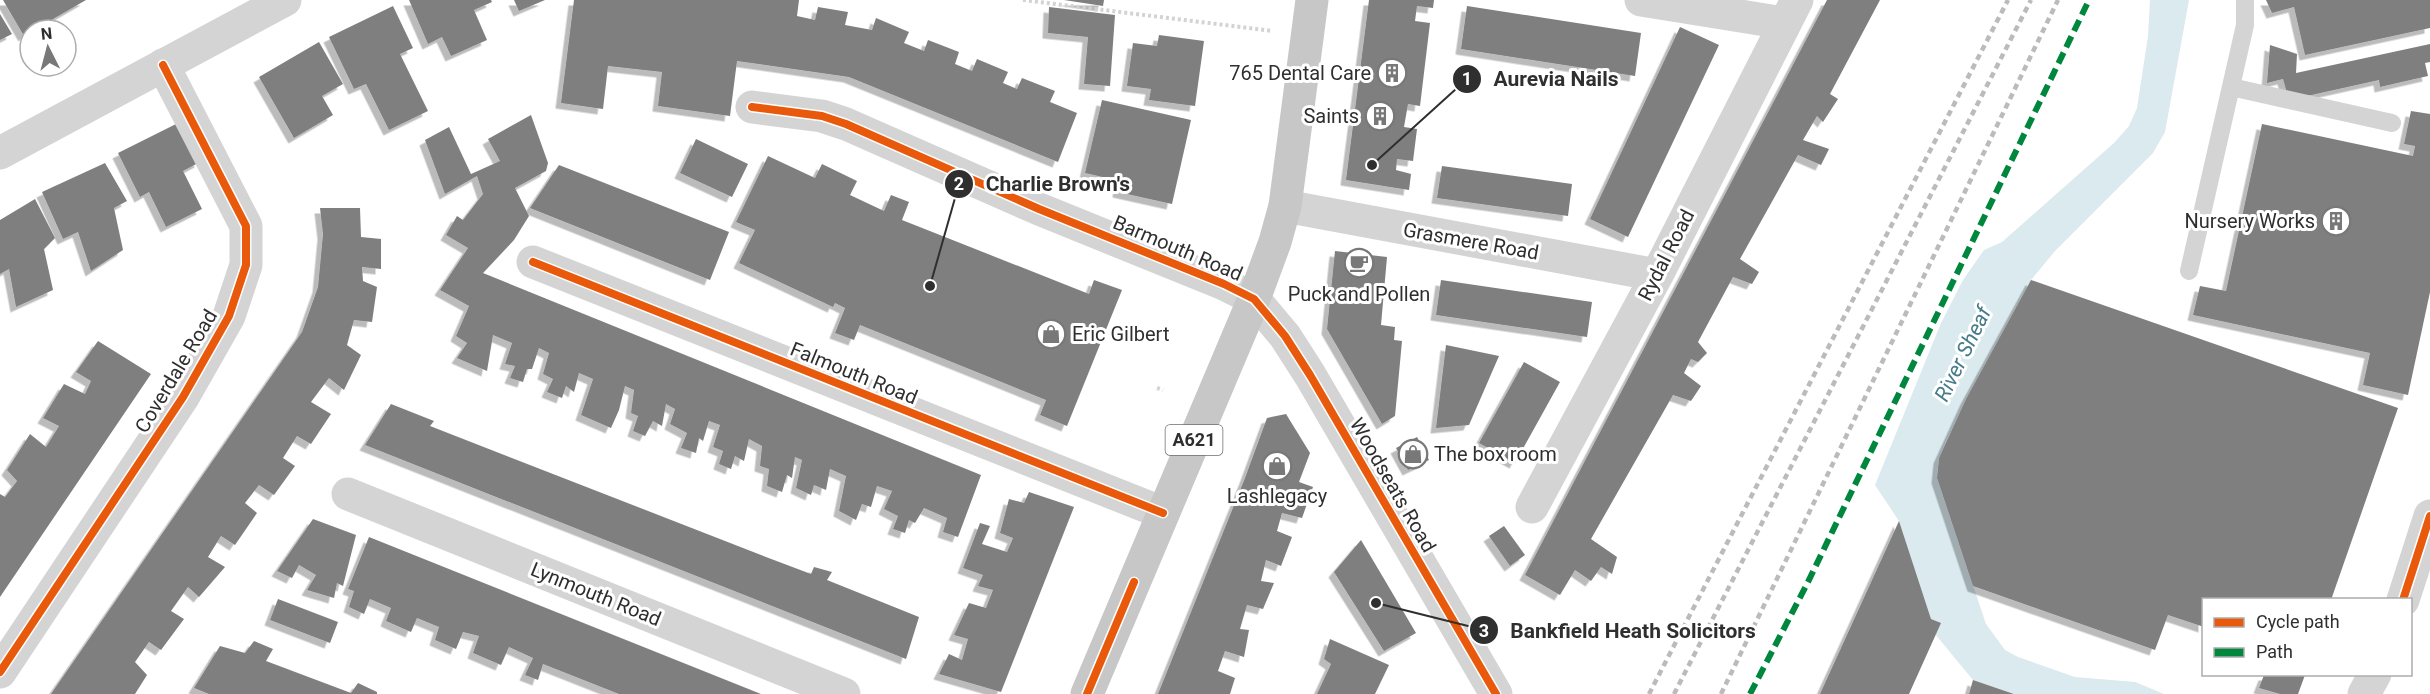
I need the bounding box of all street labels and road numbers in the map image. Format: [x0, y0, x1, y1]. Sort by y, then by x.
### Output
street label: Rydal Road [1633, 205, 1699, 305]
street label: Barmouth Road [1110, 210, 1246, 286]
street label: Grasmere Road [1401, 217, 1541, 265]
street label: Coverdale Road [130, 305, 222, 437]
street label: Falmouth Road [787, 337, 921, 409]
street label: Woodseats Road [1345, 414, 1441, 556]
road number: A621 [1166, 425, 1222, 455]
street label: Lynmouth Road [527, 557, 665, 631]

